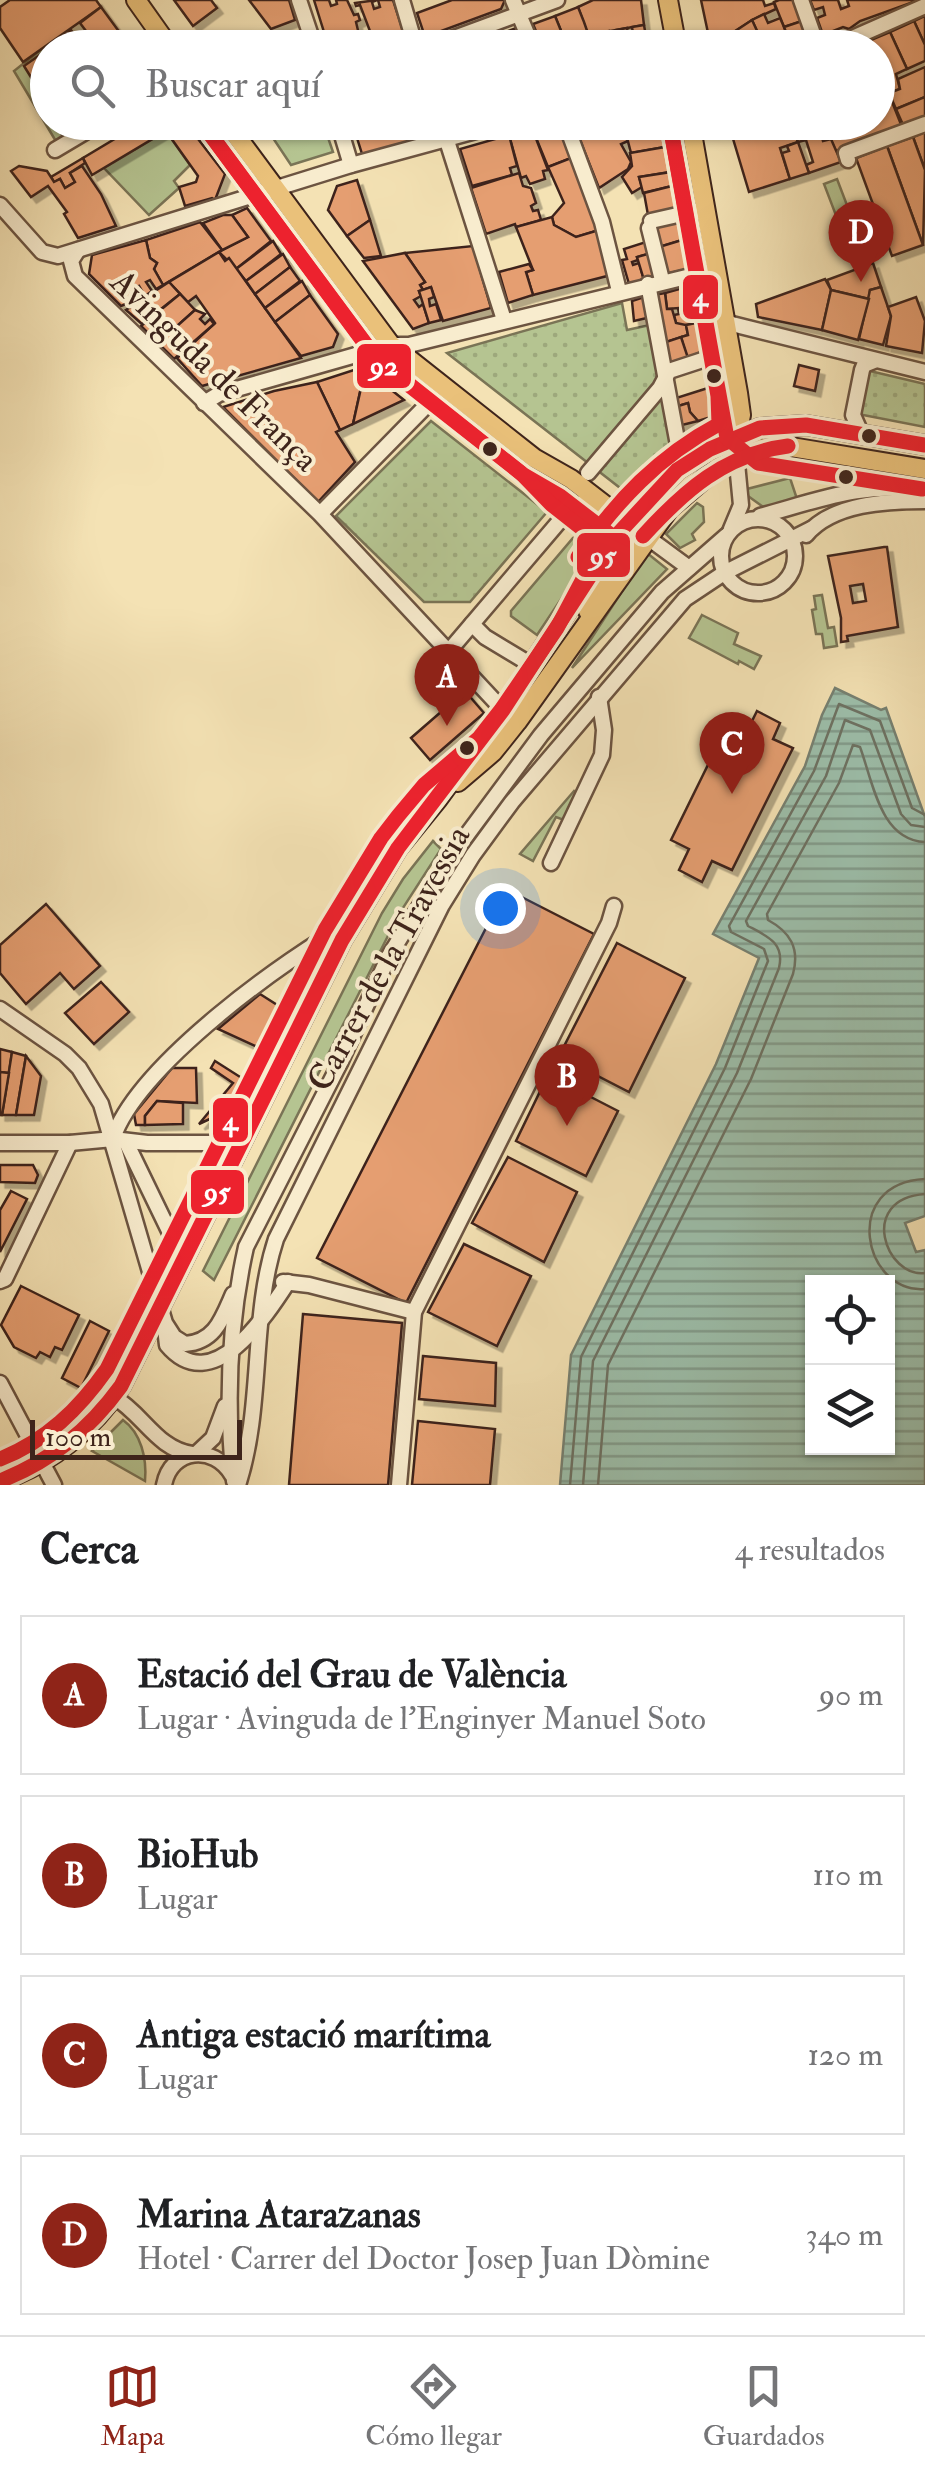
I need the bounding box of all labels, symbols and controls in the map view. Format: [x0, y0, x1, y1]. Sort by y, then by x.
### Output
search box [30, 30, 895, 140]
icon: search [65, 58, 120, 113]
text: Buscar aquí [145, 61, 321, 109]
pin: D [828, 200, 894, 282]
street label: Avinguda de França [100, 260, 328, 482]
line badge: 4 [681, 273, 720, 321]
text: 4 [691, 280, 709, 315]
line badge: 92 [355, 342, 413, 390]
text: 92 [367, 349, 398, 384]
unlabelled marker [704, 366, 724, 386]
unlabelled marker [859, 426, 879, 446]
unlabelled marker [480, 439, 500, 459]
unlabelled marker [836, 467, 856, 487]
line badge: 95 [575, 531, 632, 579]
text: 95 [587, 539, 617, 574]
pin: A [414, 644, 480, 726]
pin: C [700, 712, 764, 794]
unlabelled marker [457, 738, 477, 758]
street label: Carrer de la Travessia [298, 817, 480, 1099]
your location [475, 883, 526, 934]
pin: B [534, 1044, 600, 1126]
line badge: 4 [211, 1096, 250, 1144]
text: 4 [221, 1104, 239, 1139]
line badge: 95 [189, 1168, 246, 1216]
text: 95 [201, 1175, 231, 1210]
map controls [805, 1275, 895, 1455]
button: locate [805, 1275, 895, 1365]
button: layers [805, 1365, 895, 1455]
scale bar [30, 1415, 242, 1460]
text: 100 m [45, 1420, 111, 1455]
text: Cerca [40, 1524, 138, 1576]
text: 4 resultados [735, 1530, 885, 1570]
text: Estació del Grau de València [137, 1651, 566, 1699]
text: A [64, 1675, 85, 1715]
text: 90 m [819, 1675, 883, 1715]
text: Lugar · Avinguda de l'Enginyer Manuel Soto [137, 1699, 706, 1739]
text: BioHub [137, 1831, 258, 1879]
text: B [64, 1855, 85, 1895]
text: 110 m [812, 1855, 883, 1895]
text: Lugar [137, 1879, 218, 1919]
text: Antiga estació marítima [137, 2011, 490, 2059]
text: C [63, 2035, 86, 2075]
text: 120 m [807, 2035, 883, 2075]
text: Lugar [137, 2059, 218, 2099]
text: Marina Atarazanas [137, 2191, 421, 2239]
text: D [61, 2215, 88, 2255]
text: 340 m [806, 2215, 883, 2255]
text: Hotel · Carrer del Doctor Josep Juan Dòmine [137, 2239, 710, 2279]
tab: Mapa [100, 2359, 164, 2454]
tab: Cómo llegar [365, 2359, 502, 2454]
tab: Guardados [703, 2359, 825, 2454]

